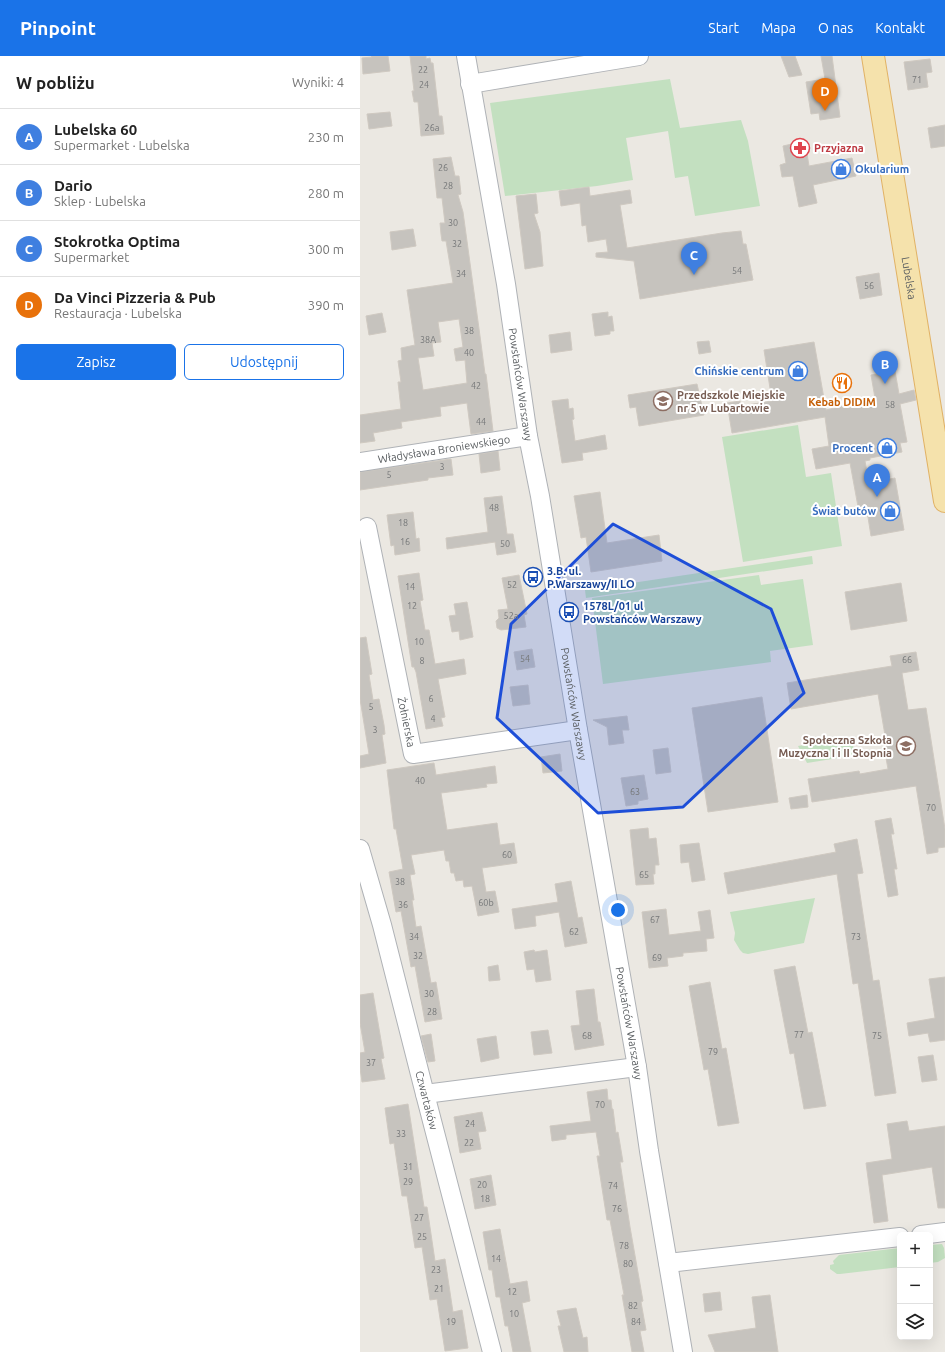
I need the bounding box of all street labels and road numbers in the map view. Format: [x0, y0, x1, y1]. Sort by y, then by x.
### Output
street label: Lubelska [900, 256, 918, 300]
street label: Powstańców Warszawy [506, 327, 535, 443]
street label: Władysława Broniewskiego [377, 433, 511, 465]
street label: Powstańców Warszawy [559, 647, 589, 762]
street label: Żołnierska [396, 696, 417, 748]
street label: Powstańców Warszawy [614, 966, 645, 1081]
street label: Czwartaków [413, 1069, 440, 1132]

